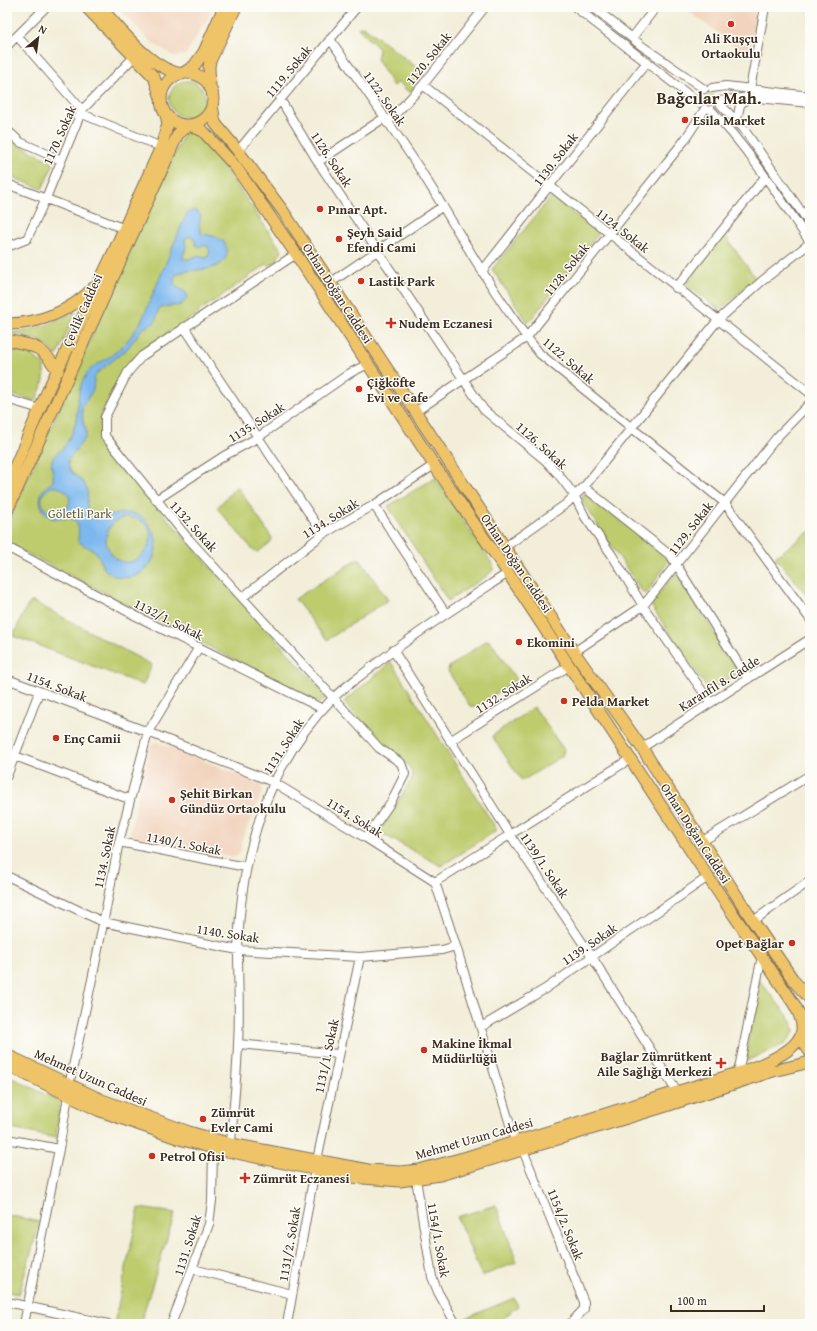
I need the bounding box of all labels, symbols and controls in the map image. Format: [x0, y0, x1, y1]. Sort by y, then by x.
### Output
north arrow [18, 18, 58, 58]
marker: Ali Kuşçu Ortaokulu [726, 19, 736, 29]
text: N [36, 20, 51, 38]
street label: 1120. Sokak [401, 27, 456, 89]
place label: Ali Kuşçu Ortaokulu [702, 29, 761, 63]
street label: 1119. Sokak [261, 41, 316, 102]
street label: 1122. Sokak [359, 67, 411, 130]
district label: Bağcılar Mah. [656, 85, 762, 110]
street label: 1170. Sokak [38, 102, 81, 168]
place label: Esila Market [693, 111, 765, 130]
marker: Esila Market [680, 115, 690, 125]
street label: 1126. Sokak [306, 128, 357, 191]
street label: 1130. Sokak [528, 128, 583, 190]
place label: Pınar Apt. [328, 200, 387, 219]
street label: 1124. Sokak [592, 203, 654, 258]
marker: Pınar Apt. [315, 204, 325, 214]
place label: Şeyh Said Efendi Cami [347, 223, 416, 257]
marker: Şeyh Said Efendi Cami [334, 234, 344, 244]
street label: 1128. Sokak [539, 238, 594, 300]
street label: Orhan Doğan Caddesi [298, 239, 377, 347]
street label: Çevlik Caddesi [58, 270, 107, 350]
place label: Lastik Park [369, 272, 435, 291]
marker: Lastik Park [356, 276, 366, 286]
place label: Nudem Eczanesi [399, 314, 493, 333]
marker: Nudem Eczanesi [386, 318, 396, 328]
street label: 1122. Sokak [539, 332, 599, 389]
place label: Çiğköfte Evi ve Cafe [367, 373, 428, 407]
marker: Çiğköfte Evi ve Cafe [354, 384, 364, 394]
street label: 1135. Sokak [224, 397, 289, 447]
street label: 1126. Sokak [512, 417, 572, 474]
street label: 1134. Sokak [298, 493, 363, 543]
street label: 1132. Sokak [165, 496, 222, 557]
street label: 1129. Sokak [663, 497, 718, 559]
park label: Göletli Park [48, 504, 112, 523]
street label: Orhan Doğan Caddesi [476, 510, 557, 617]
street label: 1132/1. Sokak [131, 594, 207, 645]
place label: Ekomini [527, 633, 575, 652]
marker: Ekomini [514, 637, 524, 647]
street label: Karanfil 8. Cadde [675, 651, 763, 716]
street label: 1154. Sokak [24, 666, 90, 707]
street label: 1132. Sokak [471, 668, 536, 718]
place label: Pelda Market [572, 692, 649, 711]
marker: Pelda Market [559, 696, 569, 706]
street label: 1131. Sokak [258, 714, 309, 778]
place label: Enç Camii [64, 729, 121, 748]
marker: Enç Camii [51, 733, 61, 743]
street label: Orhan Doğan Caddesi [656, 779, 735, 887]
place label: Şehit Birkan Gündüz Ortaokulu [180, 784, 287, 818]
street label: 1154. Sokak [323, 793, 387, 842]
marker: Şehit Birkan Gündüz Ortaokulu [167, 795, 177, 805]
street label: 1134. Sokak [89, 824, 120, 890]
street label: 1140/1. Sokak [145, 827, 223, 860]
street label: 1139/1. Sokak [516, 829, 574, 902]
street label: 1140. Sokak [195, 919, 261, 948]
street label: 1139. Sokak [558, 919, 621, 970]
place label: Opet Bağlar [716, 934, 784, 953]
marker: Opet Bağlar [787, 938, 797, 948]
street label: 1131/1. Sokak [309, 1017, 344, 1095]
place label: Makine İkmal Müdürlüğü [432, 1034, 512, 1068]
street label: Mehmet Uzun Caddesi [31, 1044, 151, 1111]
marker: Makine İkmal Müdürlüğü [419, 1045, 429, 1055]
place label: Bağlar Zümrütkent Aile Sağlığı Merkezi [597, 1047, 712, 1081]
marker: Bağlar Zümrütkent Aile Sağlığı Merkezi [715, 1057, 727, 1069]
place label: Zümrüt Evler Cami [211, 1103, 273, 1137]
street label: Mehmet Uzun Caddesi [413, 1112, 536, 1164]
marker: Zümrüt Evler Cami [198, 1114, 208, 1124]
place label: Petrol Ofisi [160, 1147, 225, 1166]
marker: Petrol Ofisi [147, 1151, 157, 1161]
place label: Zümrüt Eczanesi [253, 1169, 350, 1188]
marker: Zümrüt Eczanesi [240, 1173, 250, 1183]
street label: 1154/2. Sokak [543, 1185, 589, 1263]
street label: 1154/1. Sokak [423, 1201, 455, 1279]
street label: 1131/2. Sokak [274, 1205, 305, 1283]
street label: 1131. Sokak [169, 1212, 206, 1278]
scale bar [671, 1287, 764, 1313]
text: 100 m [677, 1292, 707, 1309]

